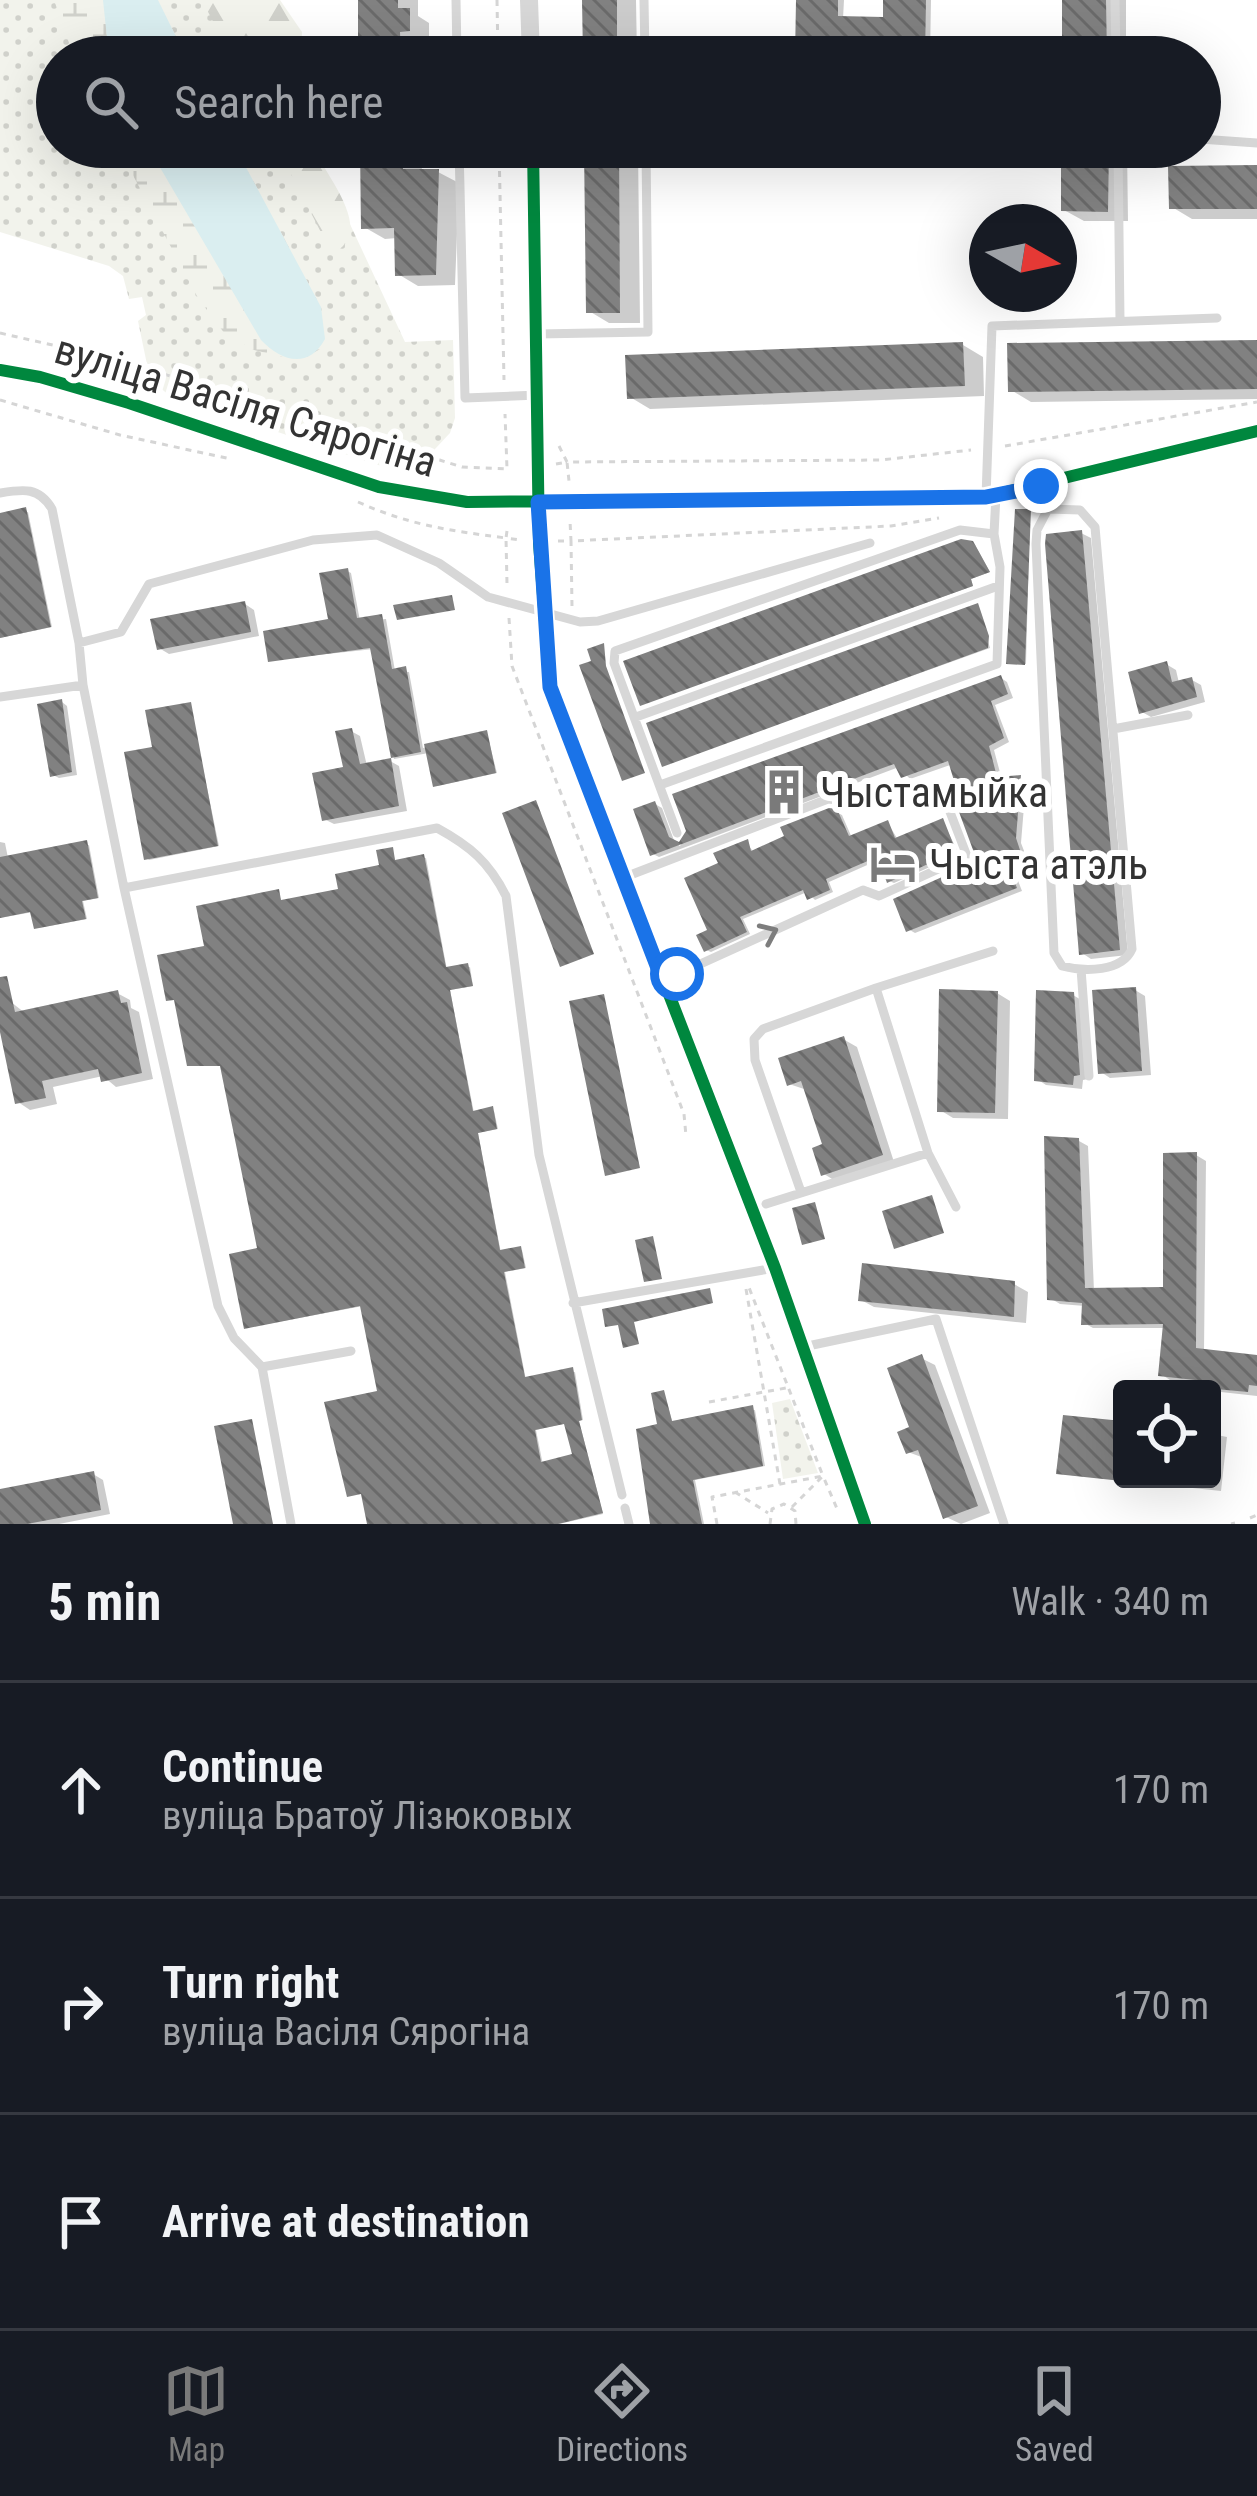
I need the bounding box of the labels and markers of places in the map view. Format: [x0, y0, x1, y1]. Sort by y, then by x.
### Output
building icon: Чыстамыйка [759, 767, 809, 817]
place label: Чыстамыйка [820, 768, 1048, 817]
hotel icon: Чыста атэль [868, 839, 918, 889]
place label: Чыста атэль [929, 840, 1148, 889]

